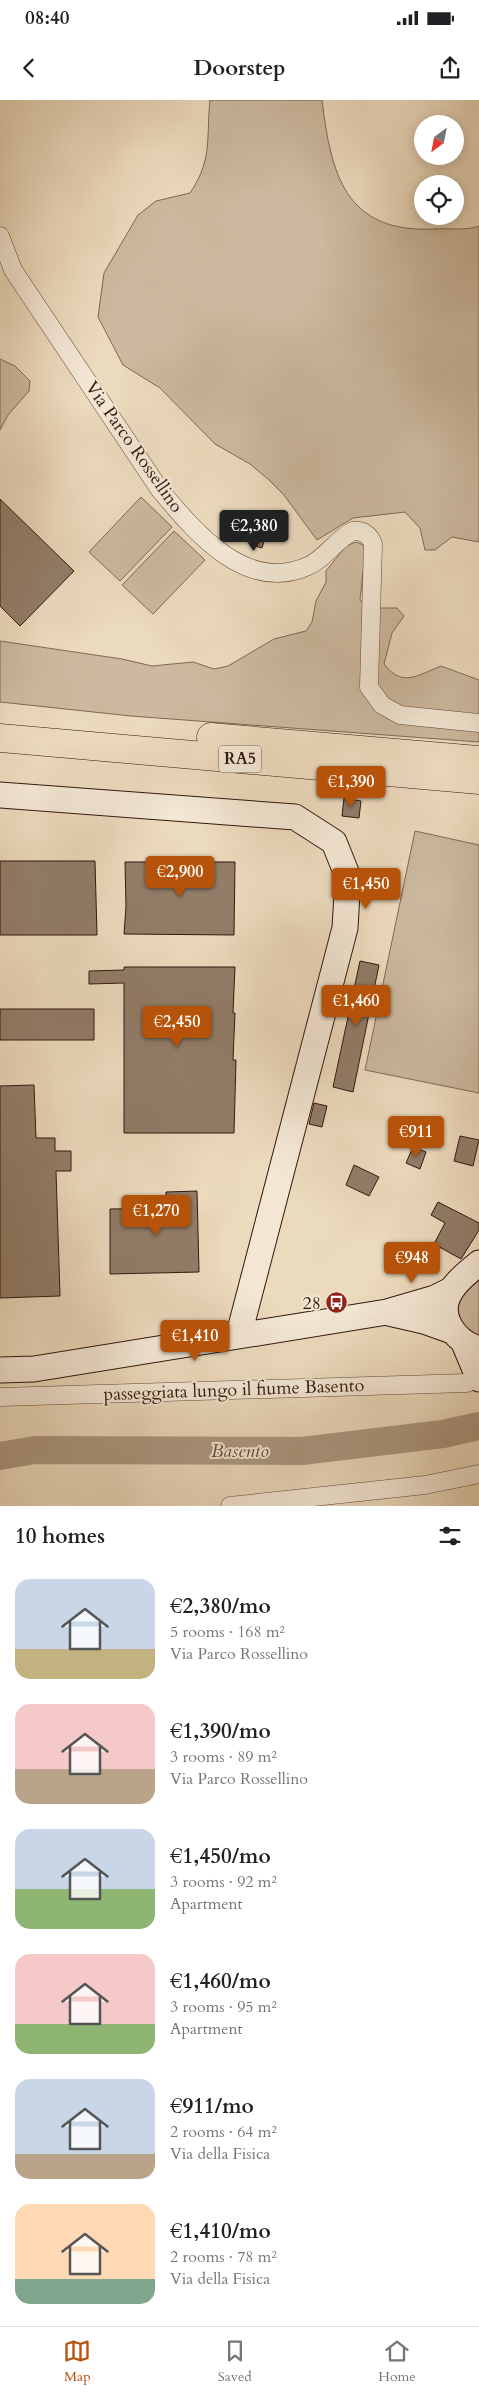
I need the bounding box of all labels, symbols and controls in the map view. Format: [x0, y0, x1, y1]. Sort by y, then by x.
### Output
text: 08:40 [25, 5, 69, 31]
text: Doorstep [193, 53, 286, 83]
icon: back [15, 54, 43, 82]
icon: share [436, 54, 464, 82]
north arrow [414, 115, 464, 165]
map controls [414, 115, 464, 225]
button: locate [414, 175, 464, 225]
street label: Via Parco Rossellino [79, 376, 189, 518]
pin: €2,380 [213, 510, 295, 552]
text: €2,380 [231, 515, 278, 537]
road number: RA5 [219, 746, 261, 772]
pin: €1,390 [310, 766, 392, 808]
text: €1,390 [328, 771, 375, 793]
pin: €2,900 [139, 856, 221, 898]
text: €2,900 [157, 861, 204, 883]
pin: €1,450 [325, 868, 407, 910]
text: €1,450 [343, 873, 390, 895]
pin: €1,460 [315, 984, 397, 1027]
text: €1,460 [333, 990, 380, 1012]
pin: €2,450 [136, 1006, 218, 1048]
text: €2,450 [154, 1011, 201, 1033]
pin: €911 [386, 1116, 446, 1158]
text: €911 [399, 1121, 433, 1143]
pin: €1,270 [115, 1194, 197, 1237]
text: €1,270 [133, 1200, 180, 1222]
pin: €948 [382, 1242, 442, 1284]
text: €948 [395, 1247, 429, 1269]
place label: 28 [303, 1291, 321, 1316]
bus stop icon: 28 [325, 1291, 349, 1315]
pin: €1,410 [154, 1320, 236, 1362]
text: €1,410 [172, 1325, 219, 1347]
street label: passeggiata lungo il fiume Basento [103, 1373, 365, 1407]
water label: Basento [211, 1438, 269, 1464]
text: 10 homes [15, 1522, 105, 1551]
icon: filters [436, 1522, 464, 1550]
text: €2,380/mo [170, 1592, 271, 1621]
icon: home [55, 1599, 115, 1659]
text: 5 rooms · 168 m² [170, 1621, 285, 1643]
text: Via Parco Rossellino [170, 1643, 308, 1665]
text: €1,390/mo [170, 1717, 271, 1746]
icon: home [55, 1724, 115, 1784]
text: 3 rooms · 89 m² [170, 1746, 277, 1768]
text: Via Parco Rossellino [170, 1768, 308, 1790]
text: €1,450/mo [170, 1842, 271, 1871]
icon: home [55, 1849, 115, 1909]
text: 3 rooms · 92 m² [170, 1871, 277, 1893]
text: Apartment [170, 1893, 243, 1915]
text: €1,460/mo [170, 1967, 271, 1996]
icon: home [55, 1974, 115, 2034]
text: 3 rooms · 95 m² [170, 1996, 277, 2018]
text: Apartment [170, 2018, 243, 2040]
text: €911/mo [170, 2092, 254, 2121]
icon: home [55, 2099, 115, 2159]
text: 2 rooms · 64 m² [170, 2121, 277, 2143]
text: Via della Fisica [170, 2143, 270, 2165]
text: €1,410/mo [170, 2217, 271, 2246]
icon: home [55, 2224, 115, 2284]
text: 2 rooms · 78 m² [170, 2246, 277, 2268]
text: Via della Fisica [170, 2268, 270, 2290]
tab: Map [63, 2337, 91, 2386]
tab: Saved [218, 2337, 252, 2386]
tab: Home [378, 2337, 416, 2386]

